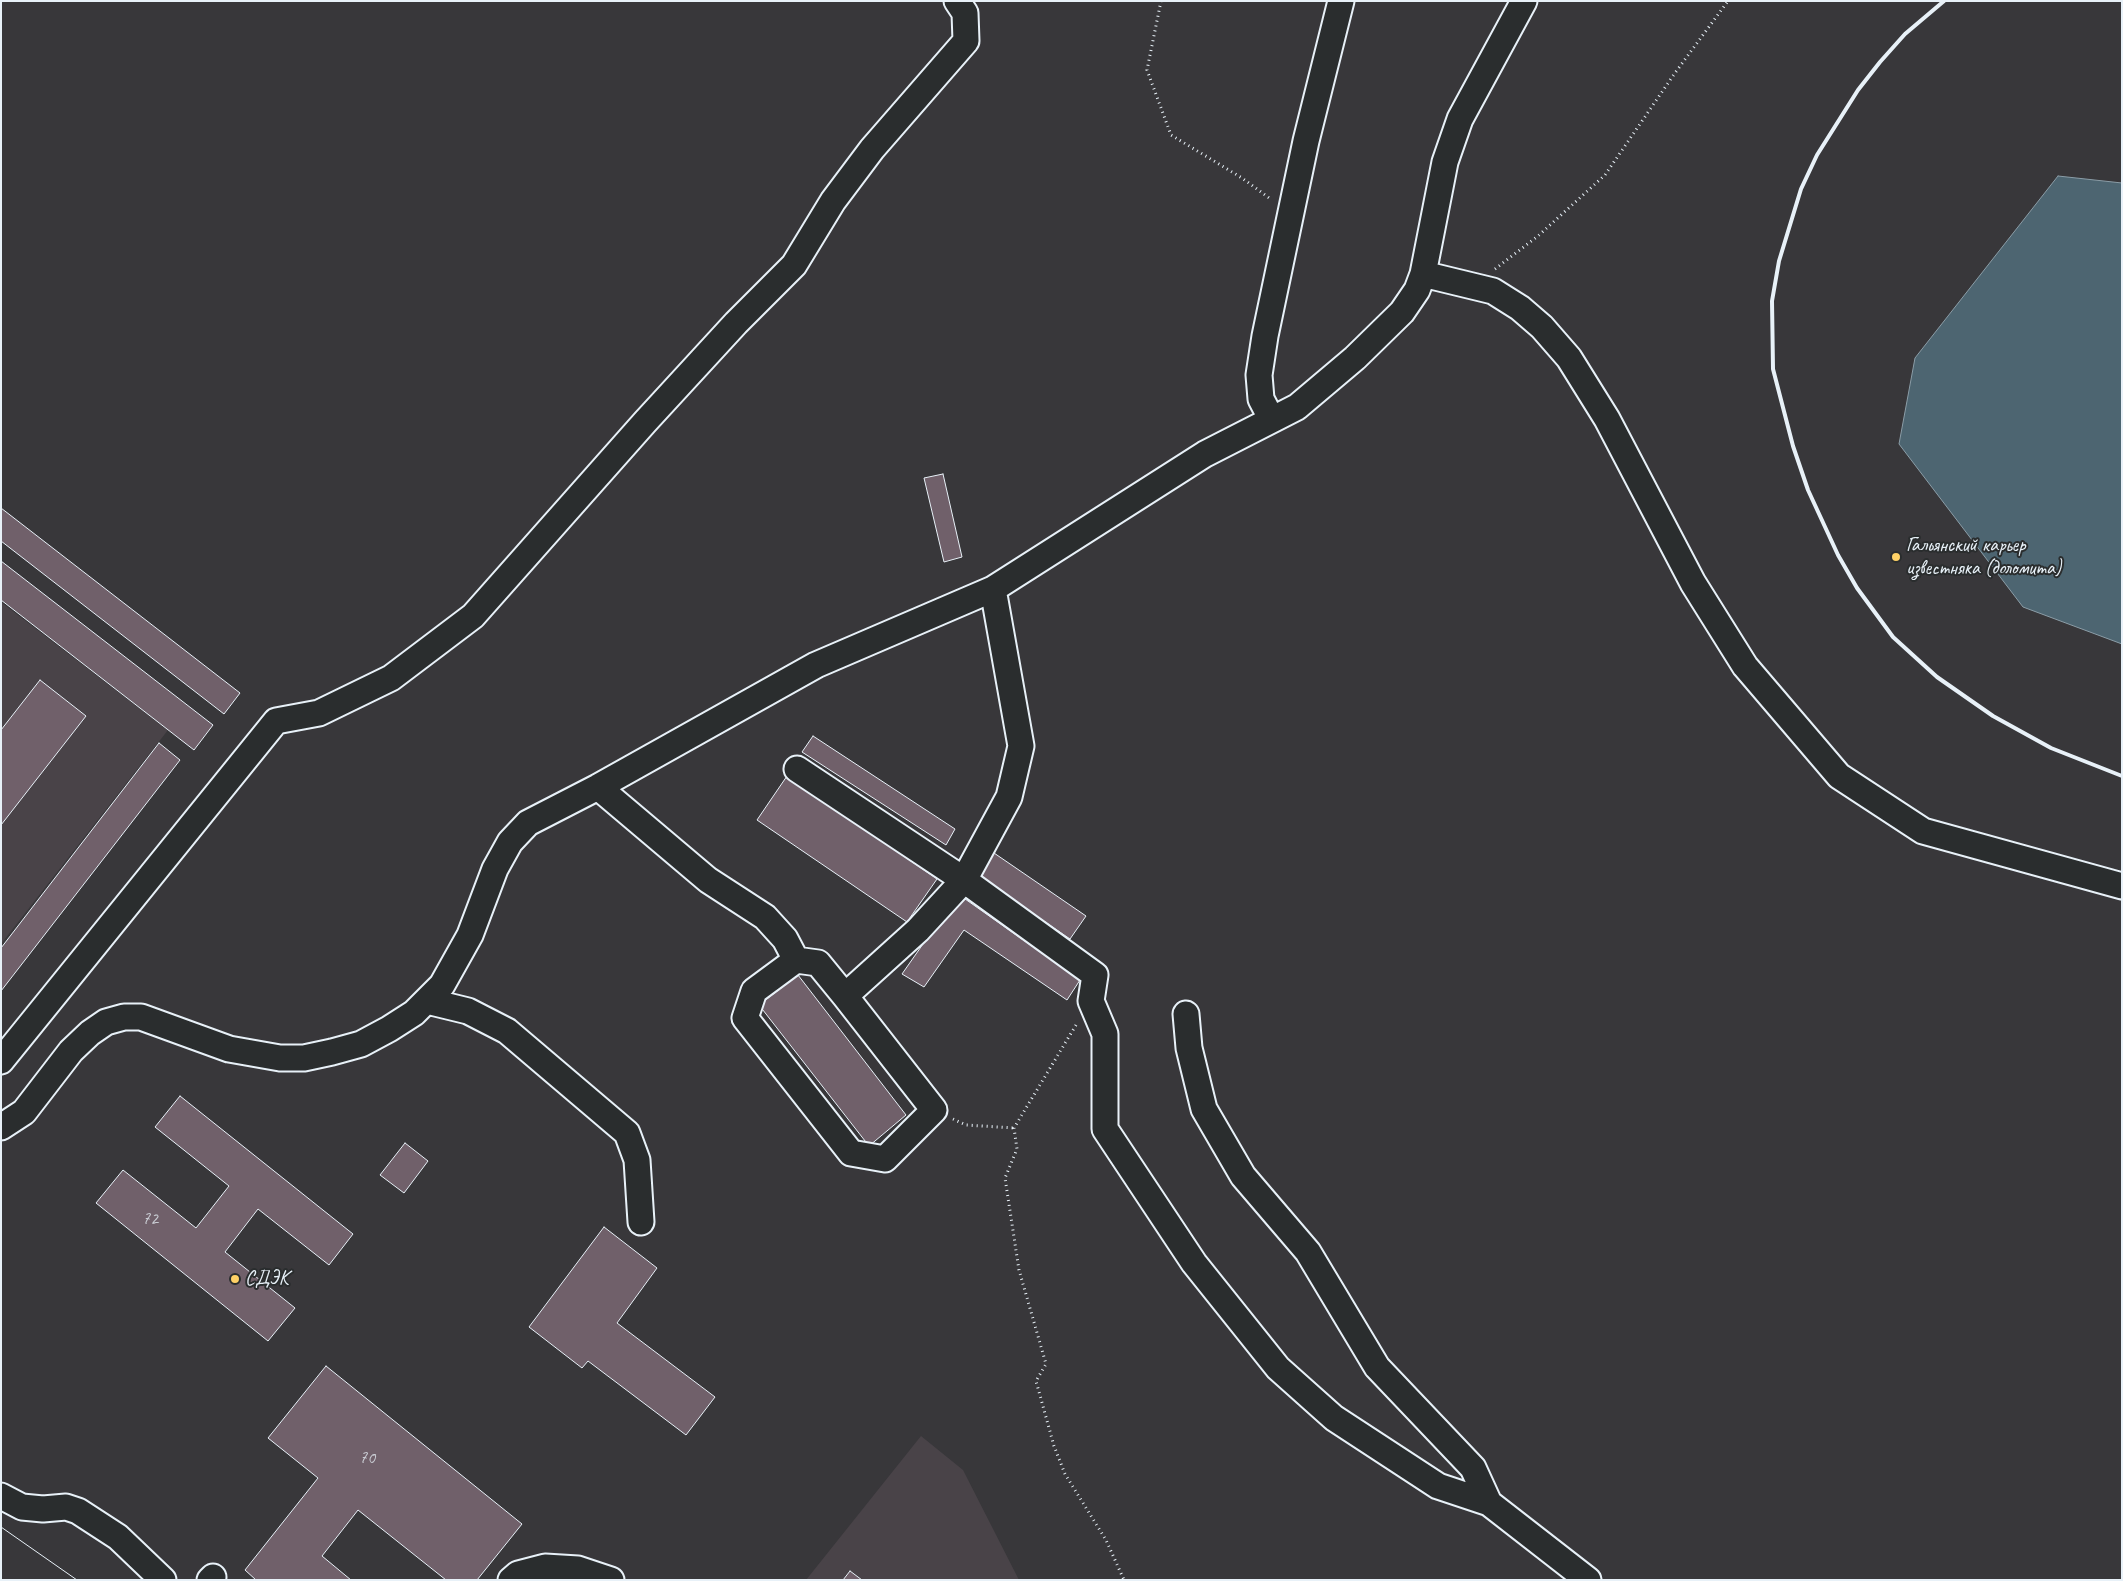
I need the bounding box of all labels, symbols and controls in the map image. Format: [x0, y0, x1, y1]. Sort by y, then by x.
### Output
place label: Гальянский карьер известняка (доломита) [1906, 534, 2061, 581]
marker: Гальянский карьер известняка (доломита) [1890, 551, 1902, 563]
house number: 72 [142, 1208, 158, 1230]
place label: СДЭК [245, 1267, 289, 1291]
marker: СДЭК [229, 1273, 241, 1285]
house number: 70 [359, 1447, 375, 1469]

